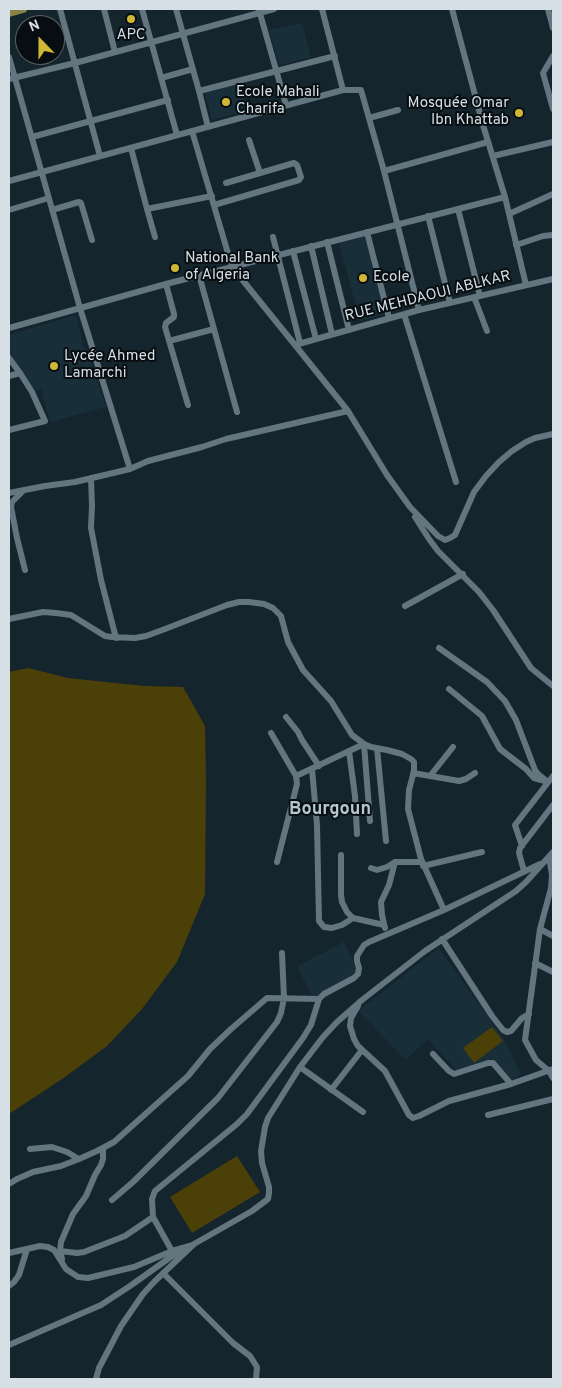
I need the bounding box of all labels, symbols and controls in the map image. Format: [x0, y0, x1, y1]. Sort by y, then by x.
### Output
marker: APC [125, 13, 137, 25]
north arrow [15, 15, 65, 65]
text: N [27, 17, 42, 36]
place label: APC [117, 27, 145, 45]
place label: Ecole Mahali Charifa [236, 84, 320, 119]
place label: Mosquée Omar Ibn Khattab [408, 95, 509, 130]
marker: Ecole Mahali Charifa [220, 96, 232, 108]
marker: Mosquée Omar Ibn Khattab [513, 107, 525, 119]
place label: National Bank of Algeria [185, 250, 279, 285]
marker: National Bank of Algeria [169, 262, 181, 274]
street label: RUE MEHDAOUI ABLKAR [343, 268, 513, 326]
place label: Ecole [373, 269, 409, 287]
marker: Ecole [357, 272, 369, 284]
place label: Lycée Ahmed Lamarchi [64, 348, 155, 383]
marker: Lycée Ahmed Lamarchi [48, 360, 60, 372]
district label: Bourgoun [289, 799, 371, 821]

